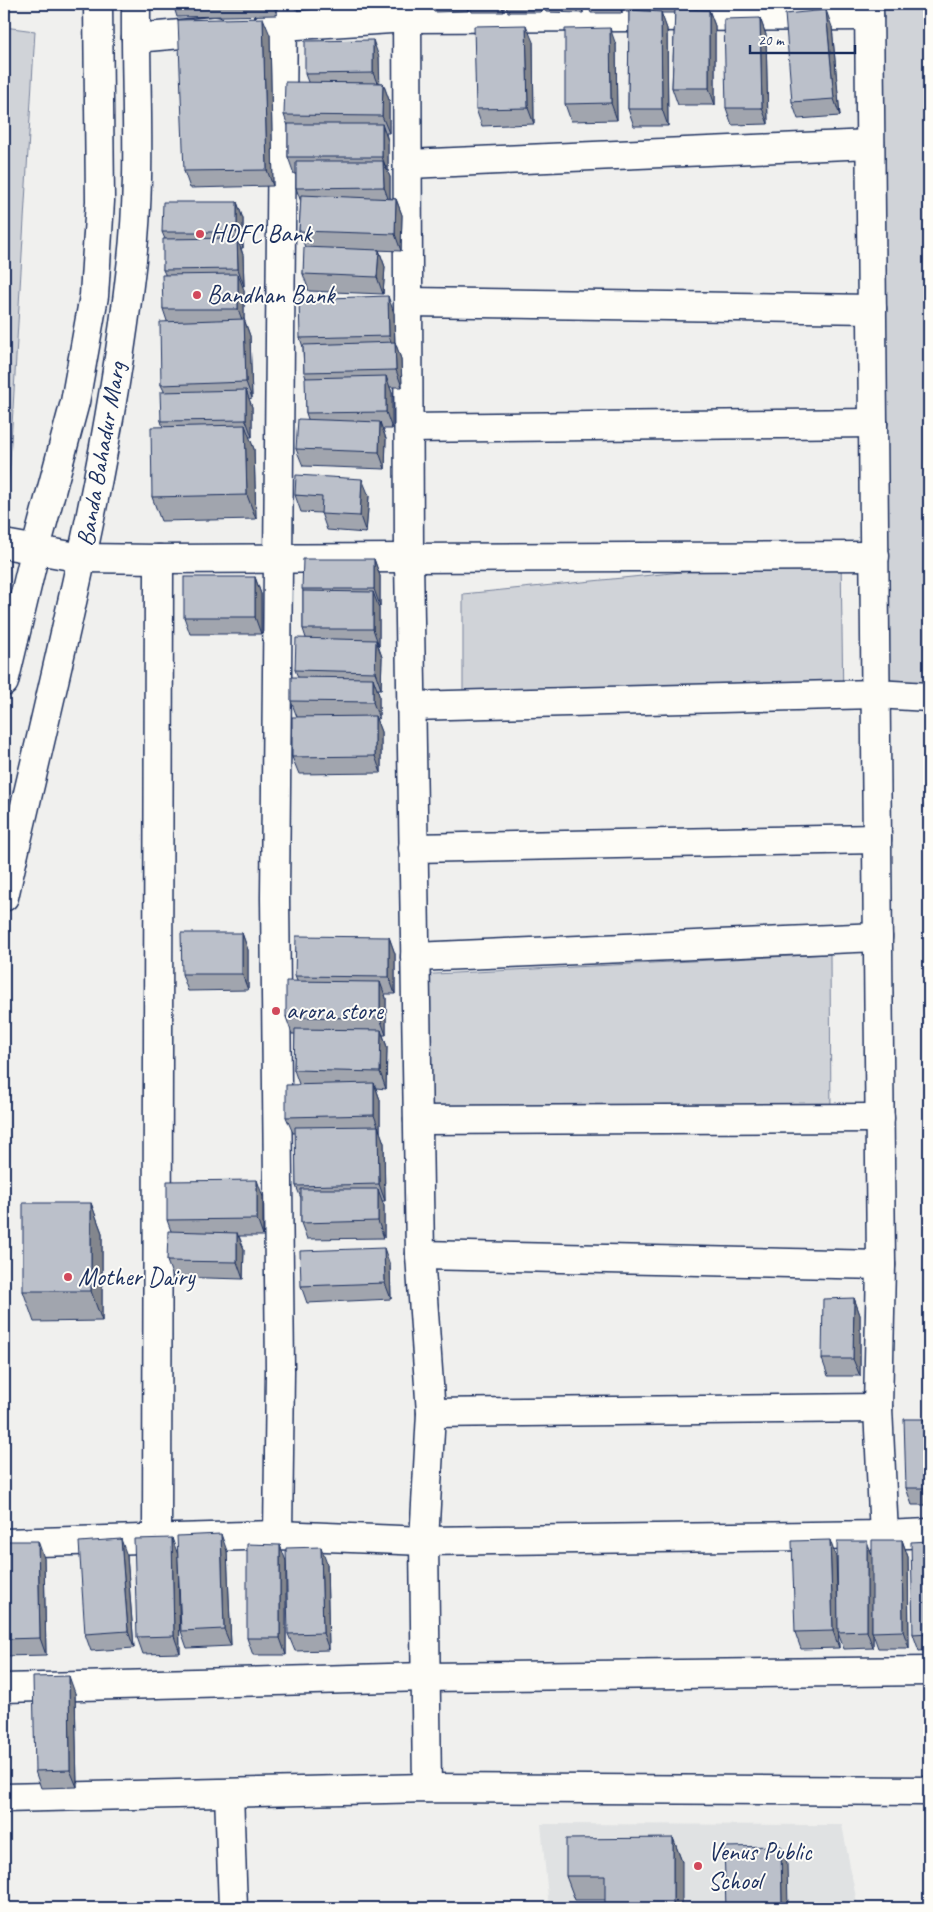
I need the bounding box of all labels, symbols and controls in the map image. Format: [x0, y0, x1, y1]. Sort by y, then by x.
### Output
scale bar [750, 22, 856, 54]
text: 20 m [758, 31, 785, 50]
place label: HDFC Bank [210, 218, 314, 250]
marker: HDFC Bank [194, 228, 206, 240]
place label: Bandhan Bank [207, 279, 336, 311]
marker: Bandhan Bank [191, 289, 203, 301]
street label: Banda Bahadur Marg [69, 358, 133, 549]
place label: arora store [286, 995, 385, 1027]
marker: arora store [270, 1005, 282, 1017]
place label: Mother Dairy [78, 1261, 196, 1293]
marker: Mother Dairy [62, 1271, 74, 1283]
place label: Venus Public School [708, 1836, 813, 1897]
marker: Venus Public School [692, 1860, 704, 1872]

